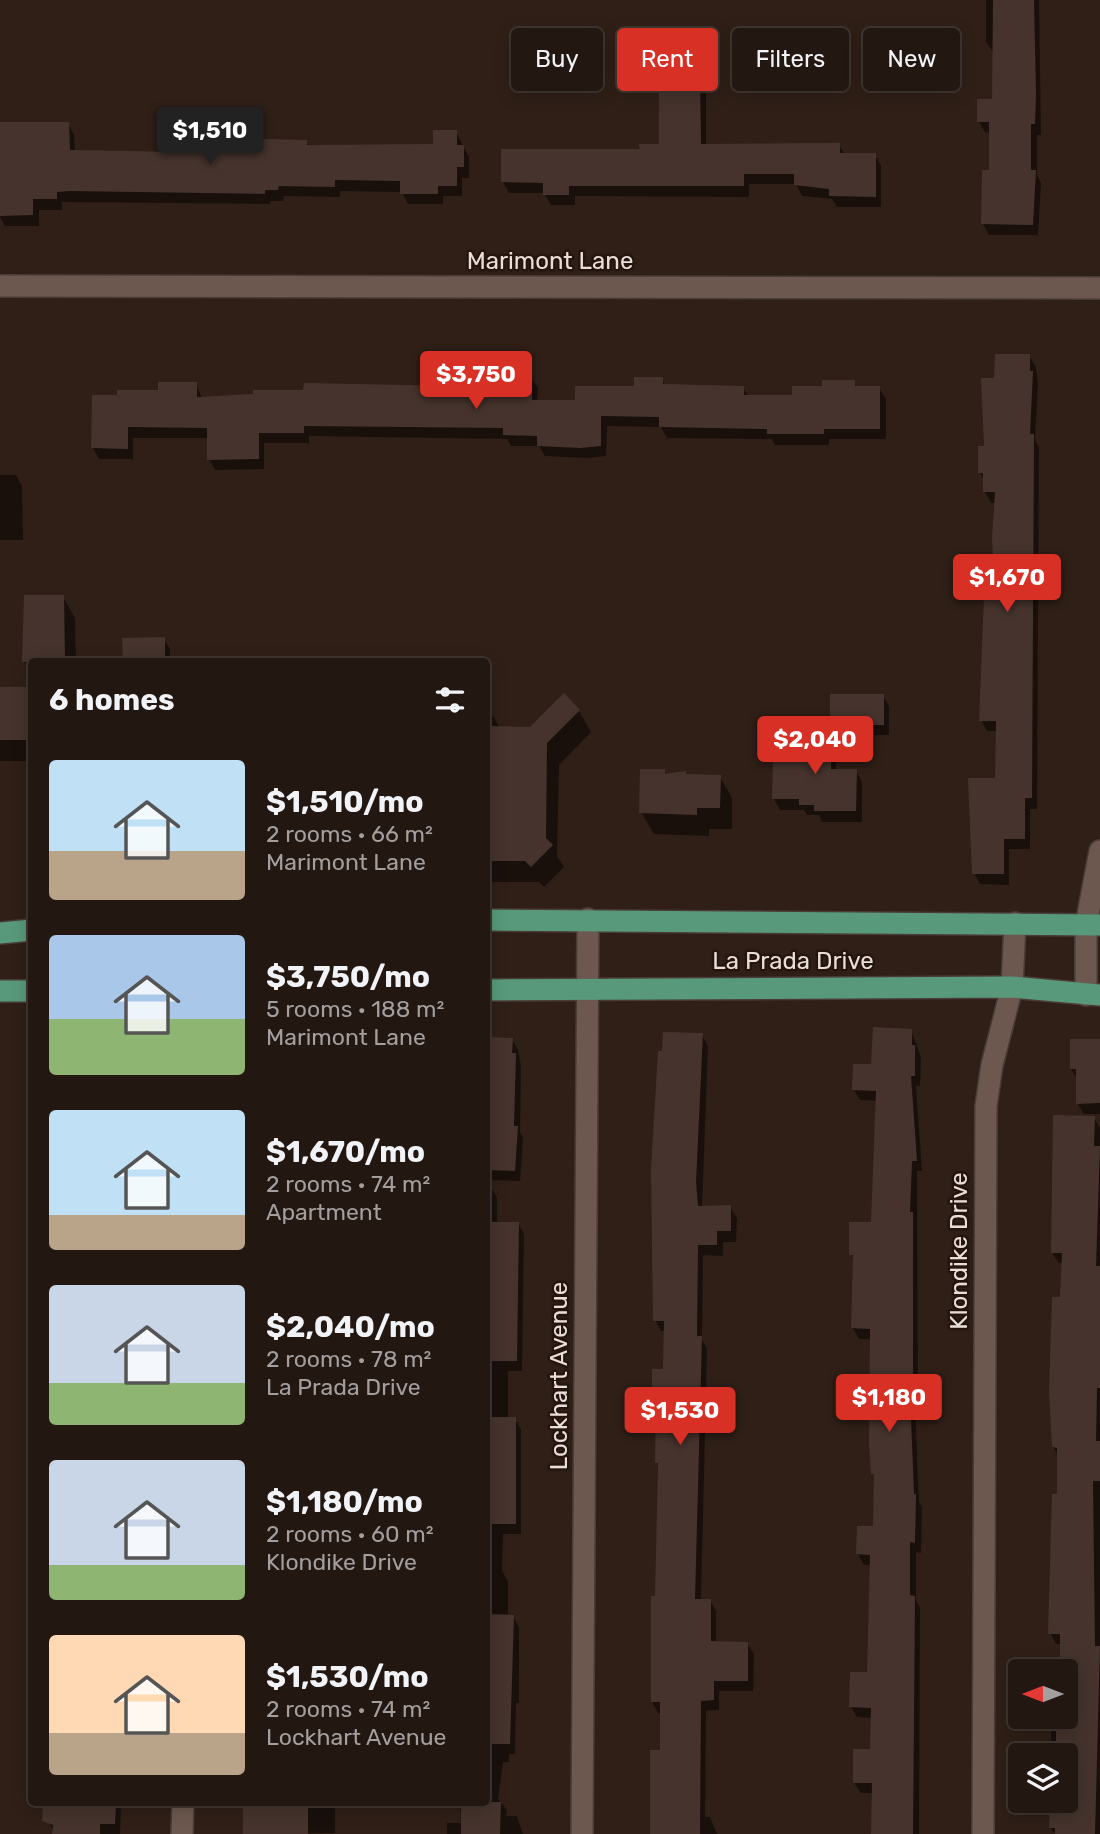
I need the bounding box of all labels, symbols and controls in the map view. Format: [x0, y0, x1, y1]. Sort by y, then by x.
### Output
chip: Buy [511, 28, 603, 91]
chip: Rent [617, 28, 718, 91]
chip: Filters [732, 28, 849, 91]
chip: New [863, 28, 960, 91]
pin: $1,510 [153, 108, 267, 167]
text: $1,510 [173, 116, 247, 144]
street label: Marimont Lane [467, 247, 633, 275]
pin: $3,750 [419, 352, 533, 411]
text: $3,750 [436, 360, 516, 388]
pin: $1,670 [950, 554, 1064, 614]
text: $1,670 [969, 563, 1045, 591]
icon: filters [431, 681, 469, 719]
text: 6 homes [49, 682, 175, 718]
pin: $2,040 [758, 716, 872, 776]
text: $2,040 [773, 725, 857, 753]
text: $1,510/mo [266, 784, 424, 820]
icon: home [105, 788, 189, 872]
text: 2 rooms · 66 m² [266, 820, 433, 848]
text: Marimont Lane [266, 848, 426, 876]
street label: La Prada Drive [712, 947, 874, 975]
text: $3,750/mo [266, 959, 430, 995]
icon: home [105, 963, 189, 1047]
text: 5 rooms · 188 m² [266, 995, 444, 1023]
text: Marimont Lane [266, 1023, 426, 1051]
text: $1,670/mo [266, 1134, 425, 1170]
icon: home [105, 1138, 189, 1222]
text: 2 rooms · 74 m² [266, 1170, 430, 1198]
street label: Klondike Drive [945, 1172, 973, 1330]
text: Apartment [266, 1198, 382, 1226]
street label: Lockhart Avenue [545, 1282, 573, 1470]
text: $2,040/mo [266, 1309, 435, 1345]
icon: home [105, 1313, 189, 1397]
text: 2 rooms · 78 m² [266, 1345, 431, 1373]
text: La Prada Drive [266, 1373, 421, 1401]
pin: $1,180 [832, 1374, 946, 1434]
text: $1,180 [852, 1383, 926, 1411]
pin: $1,530 [623, 1388, 737, 1447]
text: $1,530 [641, 1396, 719, 1424]
text: $1,180/mo [266, 1484, 423, 1520]
icon: home [105, 1488, 189, 1572]
text: 2 rooms · 60 m² [266, 1520, 434, 1548]
text: Klondike Drive [266, 1548, 417, 1576]
text: $1,530/mo [266, 1659, 429, 1695]
north arrow [1008, 1659, 1078, 1729]
map controls [1008, 1659, 1078, 1813]
icon: home [105, 1663, 189, 1747]
text: 2 rooms · 74 m² [266, 1695, 430, 1723]
text: Lockhart Avenue [266, 1723, 447, 1751]
button: layers [1008, 1743, 1078, 1813]

